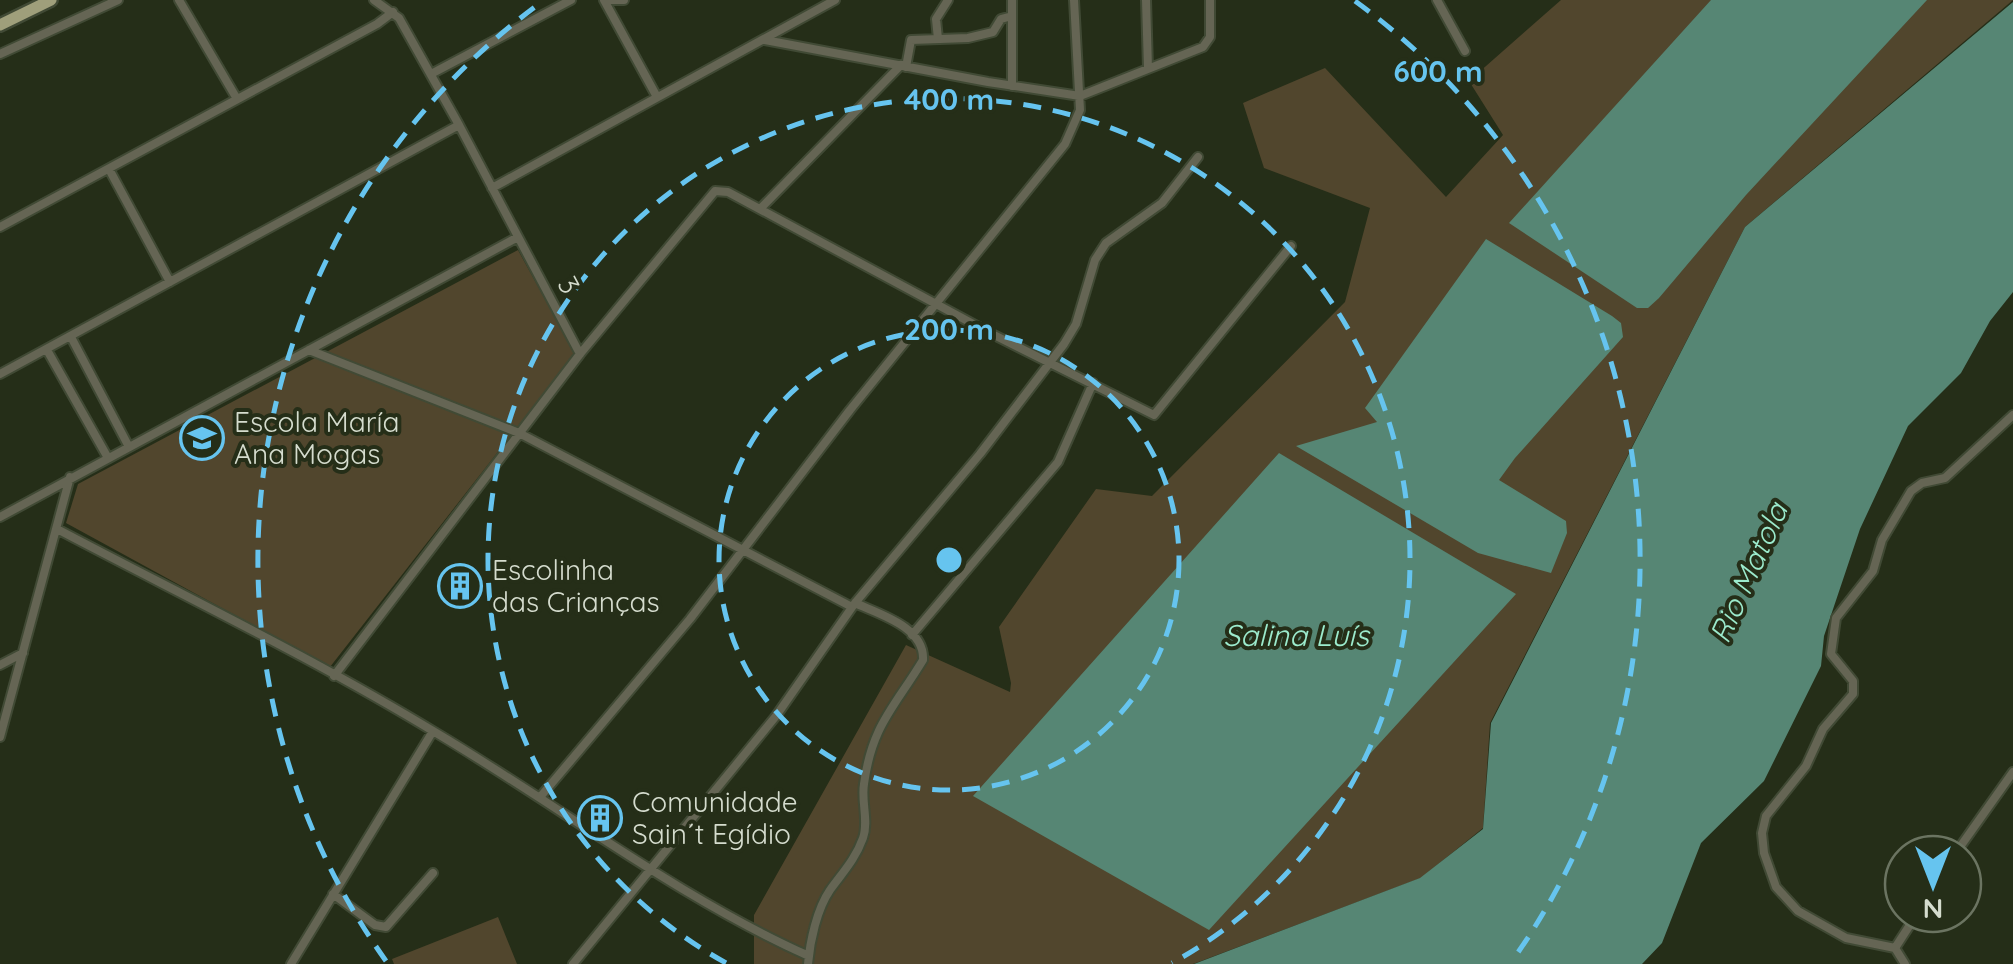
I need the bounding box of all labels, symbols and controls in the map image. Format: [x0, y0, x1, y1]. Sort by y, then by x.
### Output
text: 600 m [1393, 52, 1483, 90]
text: 400 m [904, 80, 994, 118]
street label: 3 [551, 270, 588, 299]
text: 200 m [904, 310, 994, 348]
place label: Escola María Ana Mogas [234, 404, 399, 471]
school or university icon: Escola María Ana Mogas [179, 415, 225, 461]
water label: Rio Matola [1700, 495, 1796, 648]
centre of rings [931, 542, 967, 578]
place label: Escolinha das Crianças [492, 552, 660, 619]
building icon: Escolinha das Crianças [437, 563, 483, 609]
water label: Salina Luís [1223, 616, 1371, 654]
place label: Comunidade Sain´t Egídio [632, 784, 798, 851]
building icon: Comunidade Sain´t Egídio [577, 795, 623, 841]
north arrow [1883, 834, 1983, 934]
text: N [1923, 892, 1943, 927]

